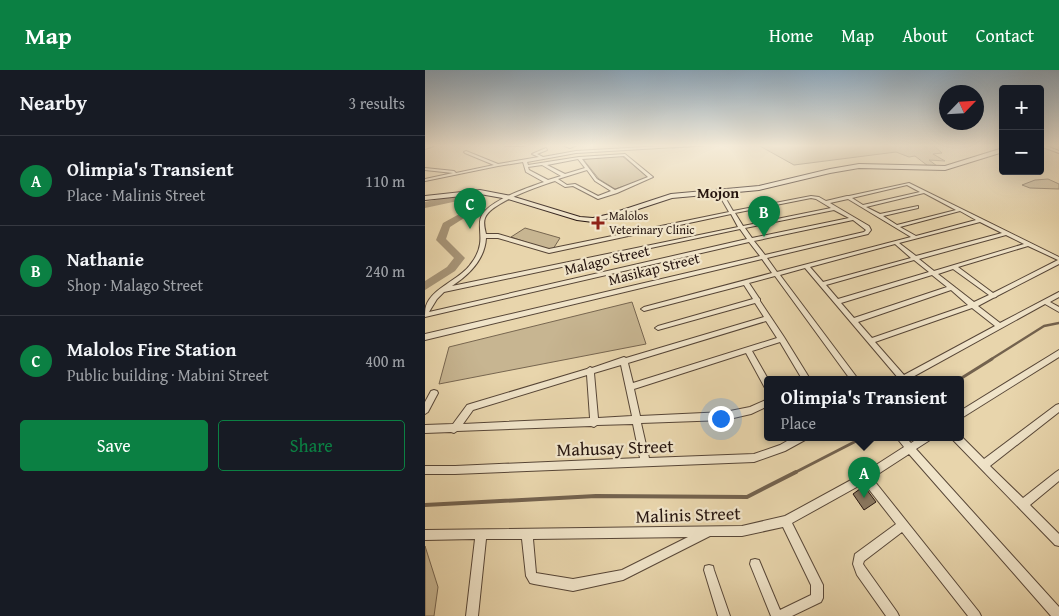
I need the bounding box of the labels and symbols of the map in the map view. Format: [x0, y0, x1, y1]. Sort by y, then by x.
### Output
north arrow [939, 85, 984, 130]
district label: Mojon [697, 182, 739, 203]
pin: C [454, 188, 486, 229]
pin: B [748, 196, 780, 237]
place label: Malolos Veterinary Clinic [609, 207, 695, 238]
marker: Malolos Veterinary Clinic [591, 216, 605, 230]
street label: Malago Street [562, 239, 652, 280]
street label: Masikap Street [606, 247, 703, 290]
your location [708, 406, 734, 432]
street label: Mahusay Street [556, 432, 675, 463]
pin: A [848, 457, 880, 498]
street label: Malinis Street [635, 499, 742, 530]

